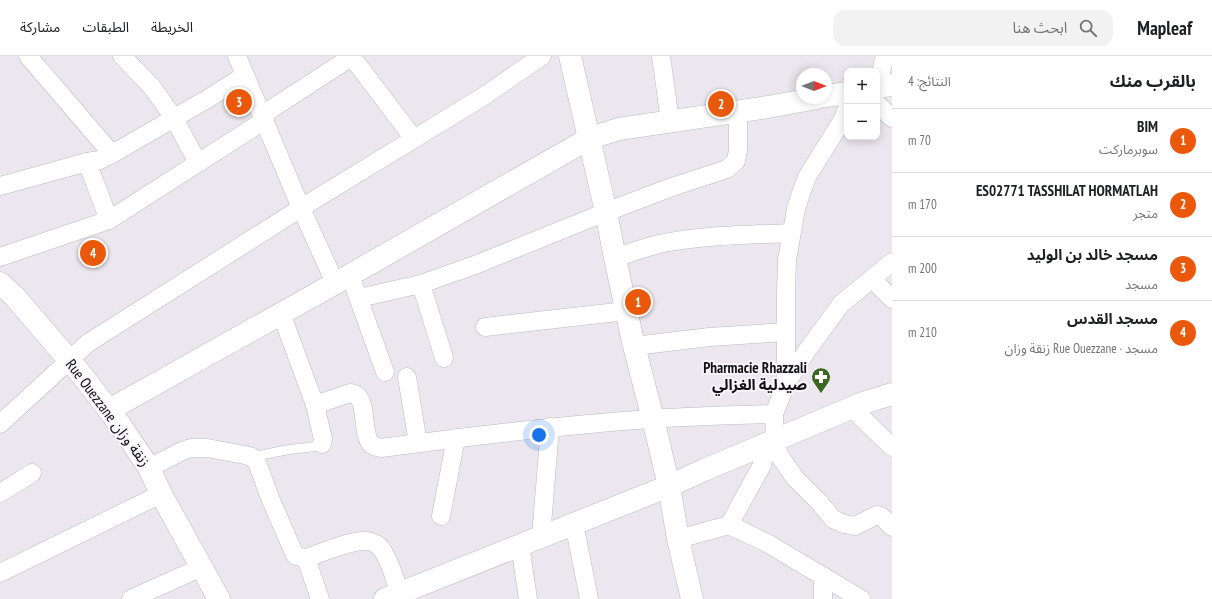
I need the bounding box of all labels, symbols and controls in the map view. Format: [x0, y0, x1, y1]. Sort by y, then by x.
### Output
search box [833, 10, 1113, 46]
text: Mapleaf [1137, 16, 1192, 40]
icon: search [1077, 17, 1099, 39]
text: مشاركة [20, 18, 60, 36]
text: الطبقات [82, 18, 129, 36]
text: الخريطة [151, 18, 193, 36]
text: ابحث هنا [1013, 18, 1067, 37]
north arrow [796, 68, 832, 104]
map controls [844, 68, 880, 140]
button: + [844, 68, 880, 104]
text: بالقرب منك [1110, 70, 1196, 92]
text: النتائج: 4 [908, 73, 951, 90]
pin: 3 [226, 87, 252, 117]
pin: 2 [708, 89, 734, 119]
button: − [844, 104, 880, 140]
text: BIM [1137, 117, 1158, 136]
text: 70 m [908, 132, 931, 149]
text: 1 [1180, 132, 1186, 149]
text: سوبرماركت [1099, 141, 1158, 158]
text: ES02771 TASSHILAT HORMATLAH [976, 181, 1158, 200]
text: 170 m [908, 196, 937, 213]
text: 2 [1180, 196, 1186, 213]
text: متجر [1133, 205, 1158, 222]
pin: 4 [80, 238, 106, 268]
text: مسجد خالد بن الوليد [1027, 245, 1158, 264]
text: 200 m [908, 260, 937, 277]
text: 3 [1180, 260, 1186, 277]
text: مسجد [1125, 276, 1158, 293]
pin: 1 [625, 287, 651, 317]
text: مسجد القدس [1067, 309, 1158, 328]
text: 210 m [908, 324, 937, 341]
text: 4 [1180, 324, 1186, 341]
text: مسجد · Rue Ouezzane زنقة وزان [1005, 340, 1158, 357]
street label: Rue Ouezzane زنقة وزان [62, 355, 155, 470]
place label: Pharmacie Rhazzali صيدلية الغزالي [703, 358, 807, 396]
pharmacy icon: Pharmacie Rhazzali صيدلية الغزالي [810, 366, 832, 394]
your location [529, 425, 549, 445]

